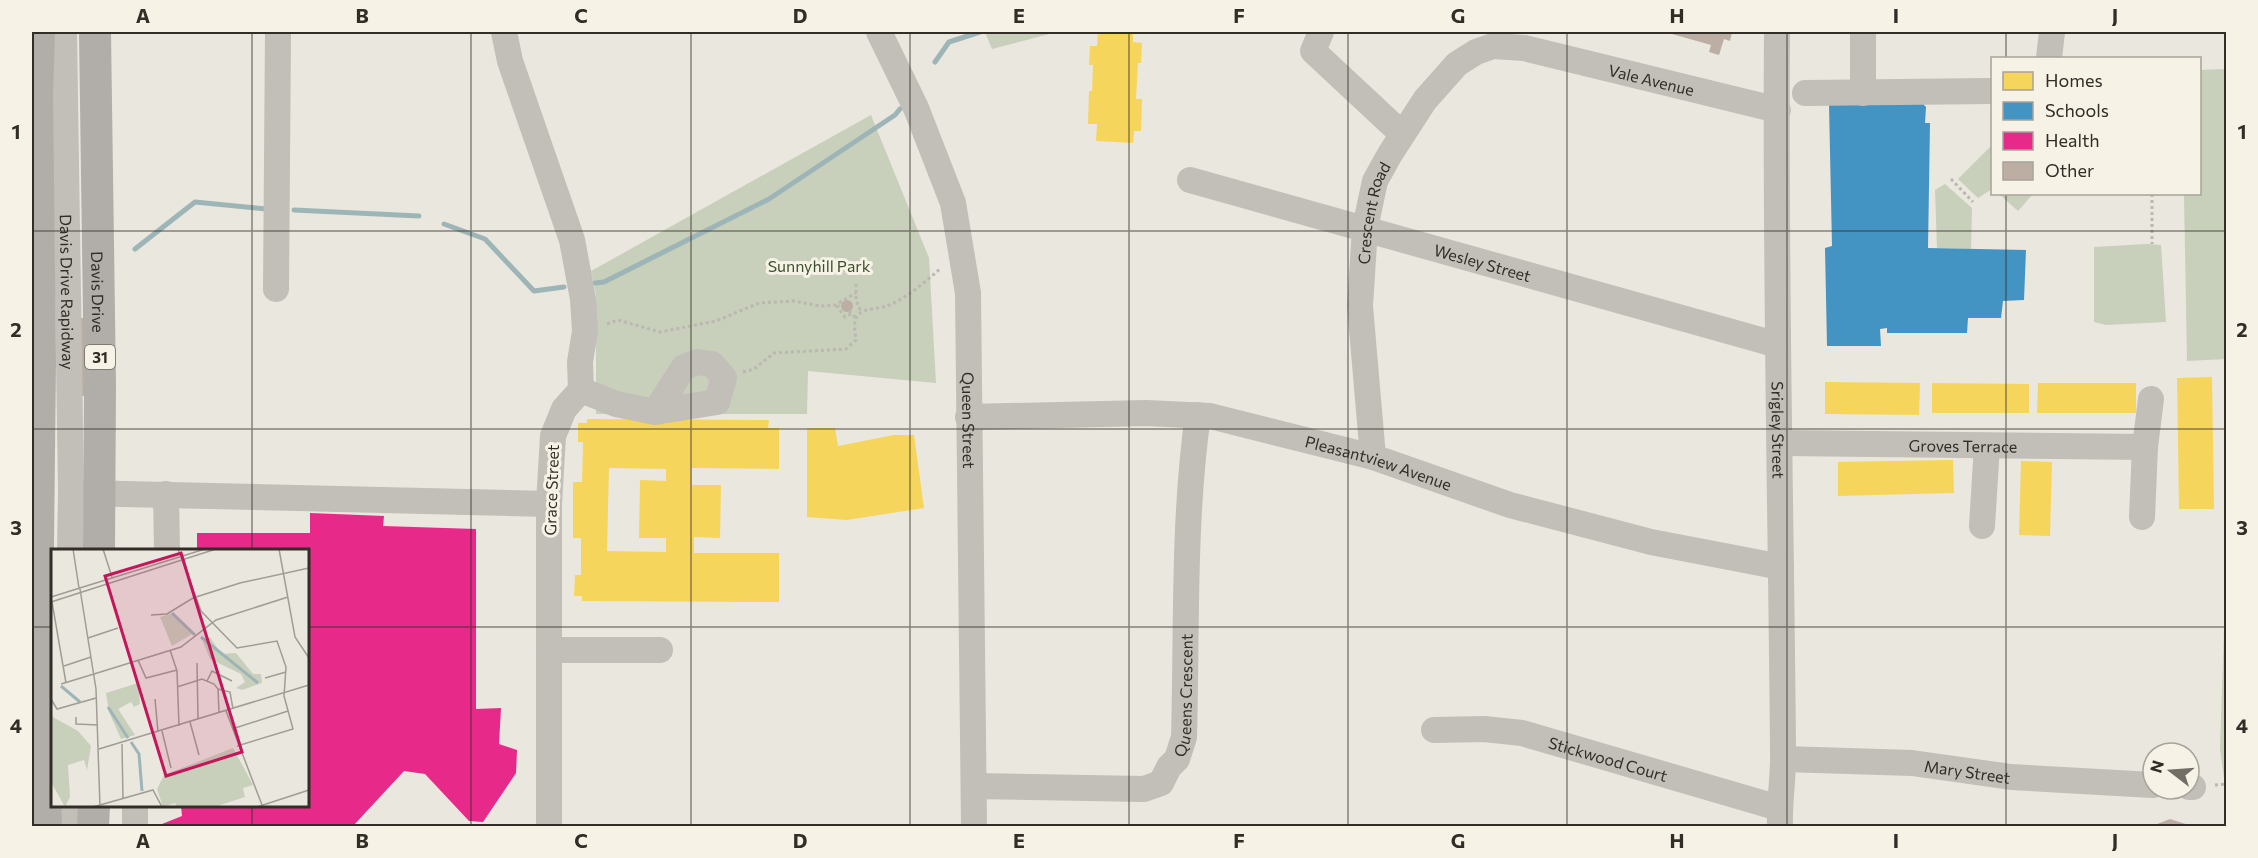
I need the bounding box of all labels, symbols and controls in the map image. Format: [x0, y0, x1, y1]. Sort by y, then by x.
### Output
text: A [136, 3, 150, 27]
text: B [355, 3, 369, 27]
text: C [574, 3, 588, 27]
text: D [793, 3, 807, 27]
text: E [1013, 3, 1025, 27]
text: F [1233, 3, 1245, 27]
text: G [1451, 3, 1465, 27]
text: H [1670, 3, 1685, 27]
text: I [1893, 3, 1899, 27]
text: J [2112, 3, 2118, 27]
legend [1991, 57, 2201, 195]
street label: Vale Avenue [1607, 60, 1696, 99]
text: Homes [2045, 69, 2103, 91]
text: Schools [2045, 99, 2109, 121]
text: 1 [11, 119, 21, 143]
text: 1 [2237, 119, 2247, 143]
text: Health [2045, 129, 2100, 151]
street label: Crescent Road [1353, 158, 1393, 265]
text: Other [2045, 159, 2094, 181]
street label: Davis Drive Rapidway [57, 214, 79, 370]
street label: Wesley Street [1432, 239, 1534, 285]
street label: Davis Drive [89, 251, 109, 333]
park label: Sunnyhill Park [768, 256, 871, 275]
text: 2 [10, 317, 22, 341]
text: 2 [2236, 317, 2248, 341]
road number: 31 [85, 345, 115, 369]
street label: Queen Street [959, 372, 979, 469]
street label: Srigley Street [1769, 381, 1789, 479]
street label: Pleasantview Avenue [1303, 431, 1454, 493]
street label: Groves Terrace [1909, 435, 2017, 455]
street label: Grace Street [540, 444, 562, 536]
text: 3 [10, 515, 22, 539]
text: 3 [2236, 515, 2248, 539]
inset map [51, 549, 309, 807]
street label: Queens Crescent [1169, 633, 1195, 759]
text: 4 [10, 713, 22, 737]
text: 4 [2236, 713, 2248, 737]
street label: Stickwood Court [1547, 732, 1670, 785]
north arrow [2141, 741, 2201, 801]
street label: Mary Street [1923, 755, 2012, 786]
text: N [2145, 758, 2167, 775]
text: A [136, 828, 150, 852]
text: B [355, 828, 369, 852]
text: C [574, 828, 588, 852]
text: D [793, 828, 807, 852]
text: E [1013, 828, 1025, 852]
text: F [1233, 828, 1245, 852]
text: G [1451, 828, 1465, 852]
text: H [1670, 828, 1685, 852]
text: I [1893, 828, 1899, 852]
text: J [2112, 828, 2118, 852]

